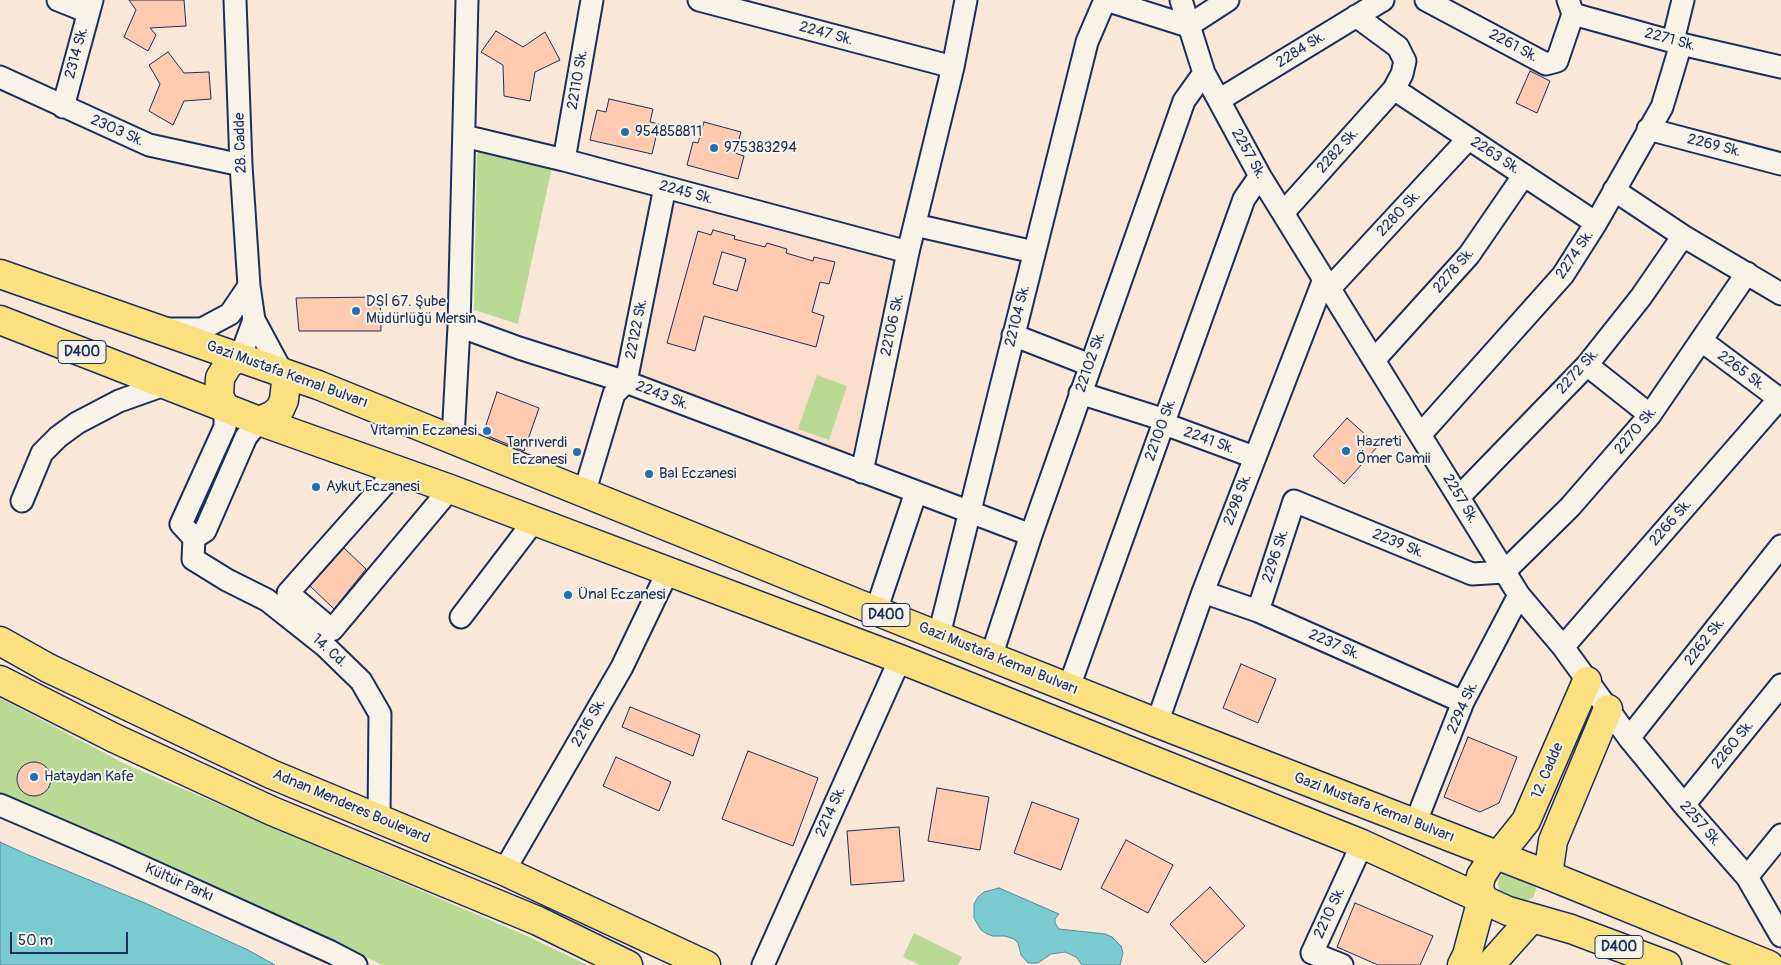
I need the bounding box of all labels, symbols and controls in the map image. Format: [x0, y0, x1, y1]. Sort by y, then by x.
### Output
street label: 2247 Sk. [797, 18, 855, 50]
street label: 2314 Sk. [62, 25, 92, 81]
street label: 2271 Sk. [1643, 25, 1697, 55]
street label: 2261 Sk. [1485, 26, 1541, 66]
street label: 2284 Sk. [1273, 28, 1329, 72]
street label: 22110 Sk. [564, 49, 592, 111]
street label: 2303 Sk. [88, 111, 146, 151]
street label: 28. Cadde [231, 112, 251, 174]
place label: 954858811 [635, 123, 702, 141]
street label: 2282 Sk. [1313, 125, 1363, 177]
marker: 954858811 [619, 126, 631, 138]
street label: 2257 Sk. [1227, 126, 1269, 182]
street label: 2269 Sk. [1685, 131, 1743, 161]
street label: 2263 Sk. [1467, 133, 1523, 179]
place label: 975383294 [724, 139, 797, 157]
marker: 975383294 [708, 142, 720, 154]
street label: 2245 Sk. [657, 177, 715, 209]
street label: 2280 Sk. [1373, 187, 1425, 241]
street label: 2274 Sk. [1552, 227, 1598, 283]
street label: 2278 Sk. [1430, 245, 1478, 297]
street label: 22104 Sk. [1002, 283, 1034, 349]
street label: 22106 Sk. [878, 292, 908, 358]
place label: DSİ 67. Şube Müdürlüğü Mersin [366, 293, 477, 328]
street label: 22122 Sk. [622, 297, 652, 361]
marker: DSİ 67. Şube Müdürlüğü Mersin [350, 305, 362, 317]
street label: 22102 Sk. [1072, 329, 1110, 395]
street label: Gazi Mustafa Kemal Bulvarı [204, 337, 370, 413]
road number: D400 [58, 341, 106, 364]
street label: 2272 Sk. [1553, 346, 1603, 398]
street label: 2265 Sk. [1714, 347, 1768, 395]
street label: 2243 Sk. [633, 378, 691, 414]
street label: 22100 Sk. [1141, 397, 1181, 463]
street label: 2270 Sk. [1611, 404, 1661, 458]
place label: Vitamin Eczanesi [370, 422, 477, 440]
street label: 2241 Sk. [1181, 424, 1237, 458]
marker: Vitamin Eczanesi [481, 425, 493, 437]
place label: Hazreti Ömer Camii [1356, 433, 1430, 468]
place label: Tanrıverdi Eczanesi [506, 434, 567, 469]
marker: Hazreti Ömer Camii [1340, 445, 1352, 457]
marker: Tanrıverdi Eczanesi [571, 446, 583, 458]
place label: Bal Eczanesi [659, 465, 736, 483]
marker: Bal Eczanesi [643, 468, 655, 480]
street label: 2257 Sk. [1438, 471, 1482, 527]
street label: 2298 Sk. [1220, 472, 1256, 528]
place label: Aykut Eczanesi [326, 478, 420, 496]
marker: Aykut Eczanesi [310, 481, 322, 493]
street label: 2266 Sk. [1646, 496, 1696, 550]
street label: 2239 Sk. [1370, 526, 1426, 562]
street label: 2296 Sk. [1259, 527, 1293, 585]
place label: Ünal Eczanesi [578, 586, 666, 604]
marker: Ünal Eczanesi [562, 589, 574, 601]
road number: D400 [862, 604, 910, 626]
street label: 2262 Sk. [1681, 615, 1729, 669]
street label: Gazi Mustafa Kemal Bulvarı [916, 619, 1080, 699]
street label: 2237 Sk. [1306, 626, 1362, 664]
street label: 14. Cd. [308, 631, 350, 671]
street label: 2294 Sk. [1444, 679, 1482, 737]
street label: 2216 Sk. [568, 696, 610, 750]
street label: 2260 Sk. [1708, 717, 1758, 773]
street label: 12. Cadde [1528, 740, 1568, 802]
street label: Adnan Menderes Boulevard [270, 766, 432, 848]
place label: Hataydan Kafe [44, 768, 134, 786]
street label: Gazi Mustafa Kemal Bulvarı [1291, 769, 1457, 847]
marker: Hataydan Kafe [28, 771, 40, 783]
street label: 2214 Sk. [812, 784, 850, 840]
street label: 2257 Sk. [1675, 798, 1725, 850]
street label: Kültür Parkı [142, 860, 216, 906]
street label: 2210 Sk. [1310, 885, 1350, 941]
scale bar [12, 922, 130, 954]
text: 50 m [18, 931, 53, 950]
road number: D400 [1595, 936, 1643, 959]

